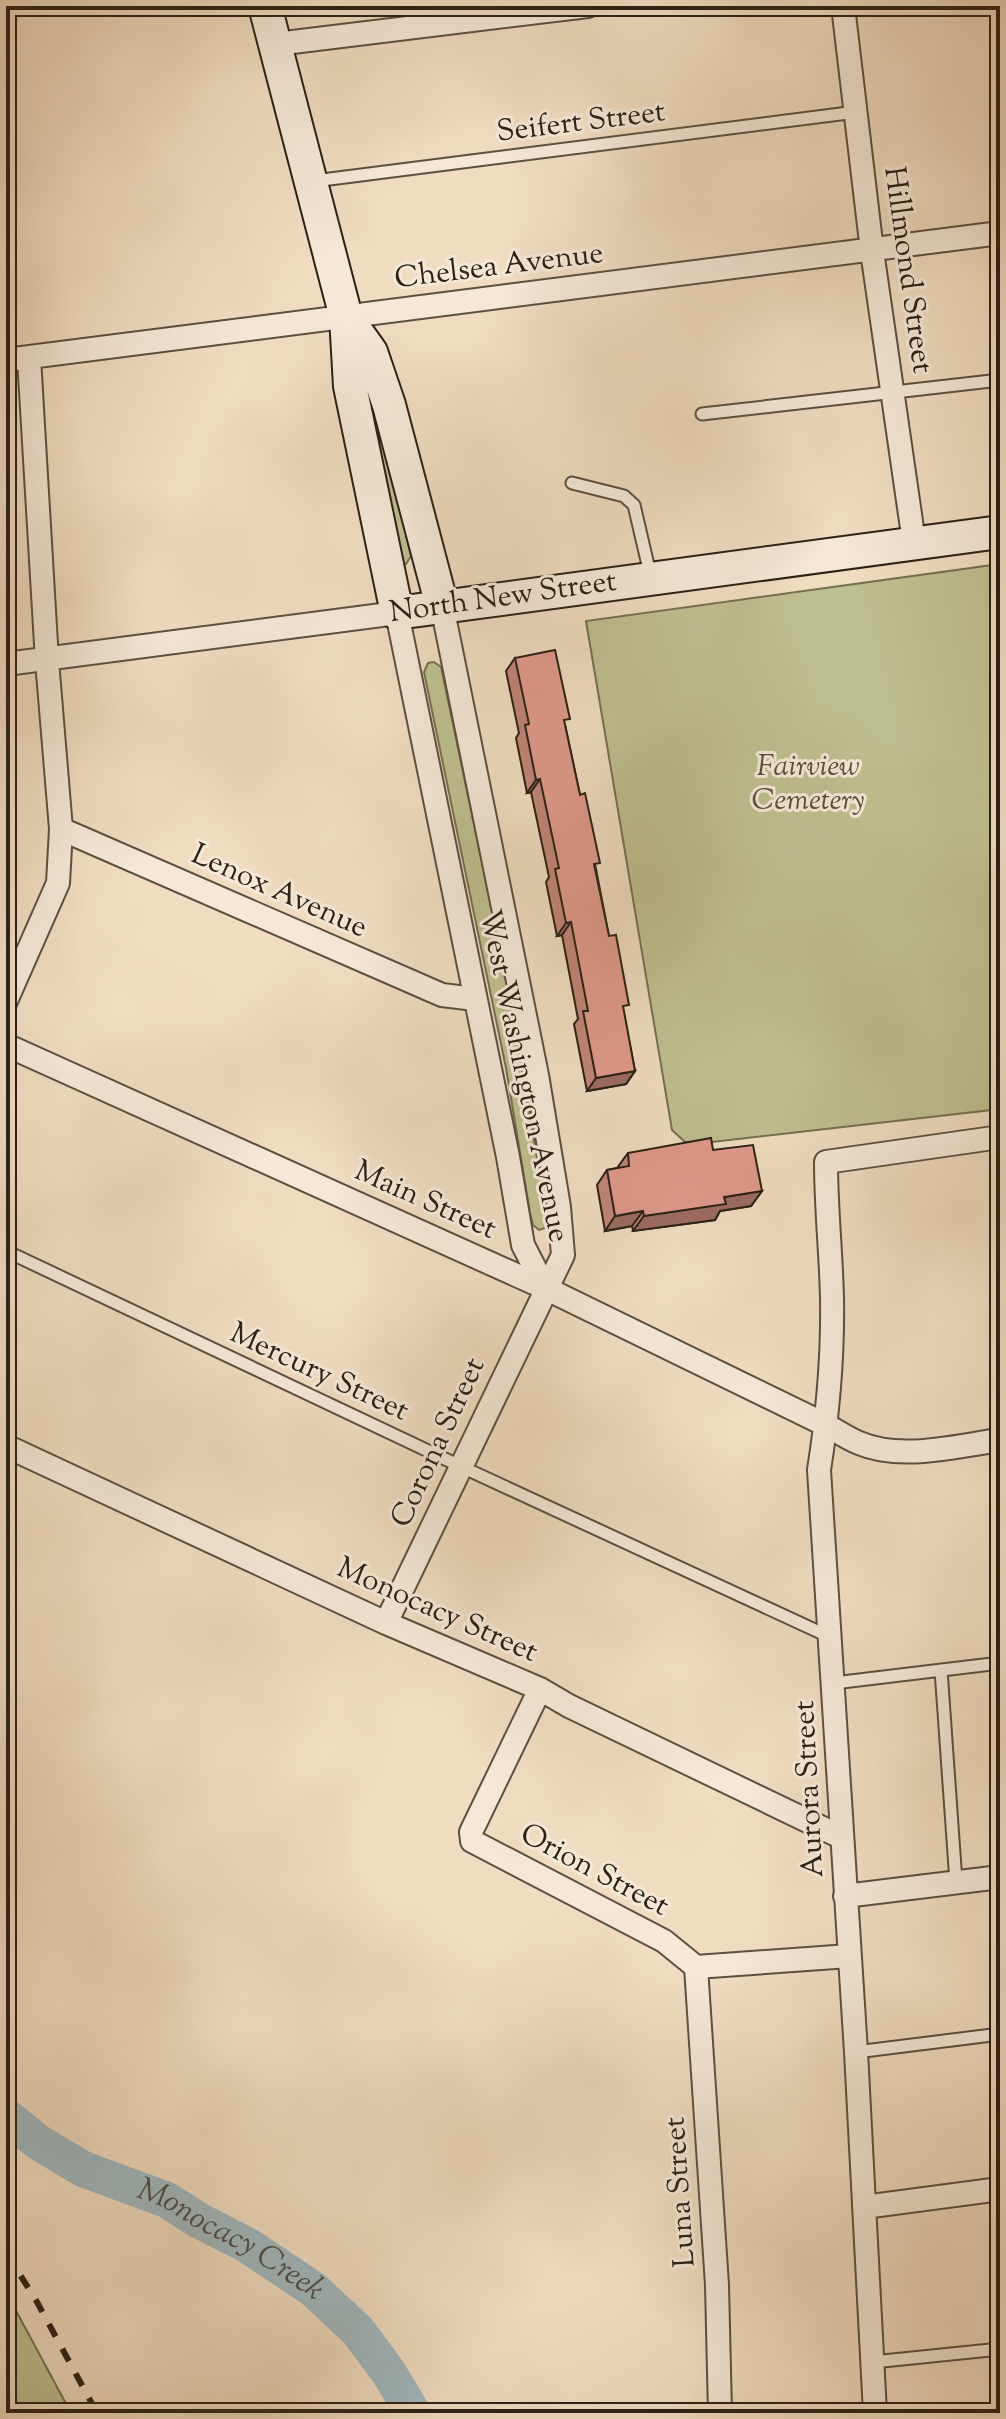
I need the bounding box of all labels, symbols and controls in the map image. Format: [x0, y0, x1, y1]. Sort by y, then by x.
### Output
street label: Seifert Street [494, 91, 668, 155]
street label: Hillmond Street [871, 164, 943, 376]
street label: Chelsea Avenue [392, 233, 606, 301]
street label: North New Street [387, 561, 619, 635]
park label: Fairview Cemetery [752, 746, 864, 823]
street label: Lenox Avenue [184, 834, 374, 950]
street label: West Washington Avenue [467, 906, 579, 1246]
street label: Main Street [347, 1151, 503, 1251]
street label: Mercury Street [222, 1313, 416, 1433]
street label: Corona Street [381, 1351, 497, 1535]
street label: Monocacy Street [330, 1547, 544, 1675]
street label: Aurora Street [784, 1699, 836, 1879]
street label: Orion Street [512, 1814, 676, 1928]
street label: Luna Street [654, 2115, 708, 2269]
water label: Monocacy Creek [130, 2168, 335, 2312]

